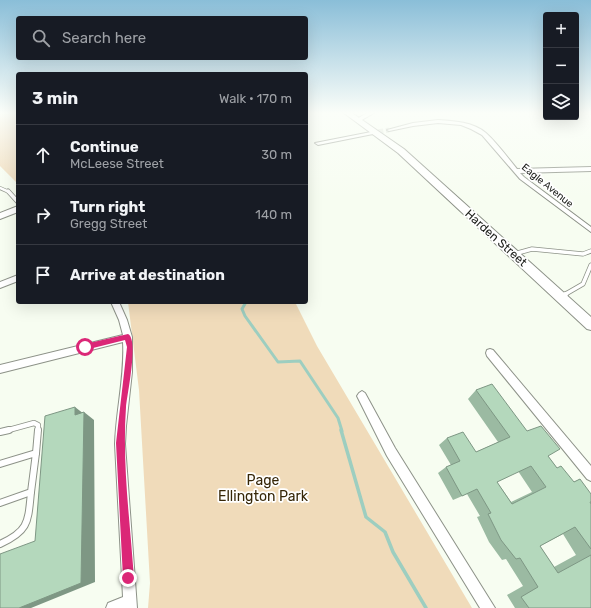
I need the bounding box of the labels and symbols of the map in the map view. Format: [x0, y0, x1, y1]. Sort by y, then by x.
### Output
street label: Eagle Avenue [519, 161, 576, 210]
street label: Harden Street [462, 207, 530, 270]
route start [76, 338, 94, 356]
park label: Page Ellington Park [218, 472, 309, 505]
route end [119, 569, 137, 587]

